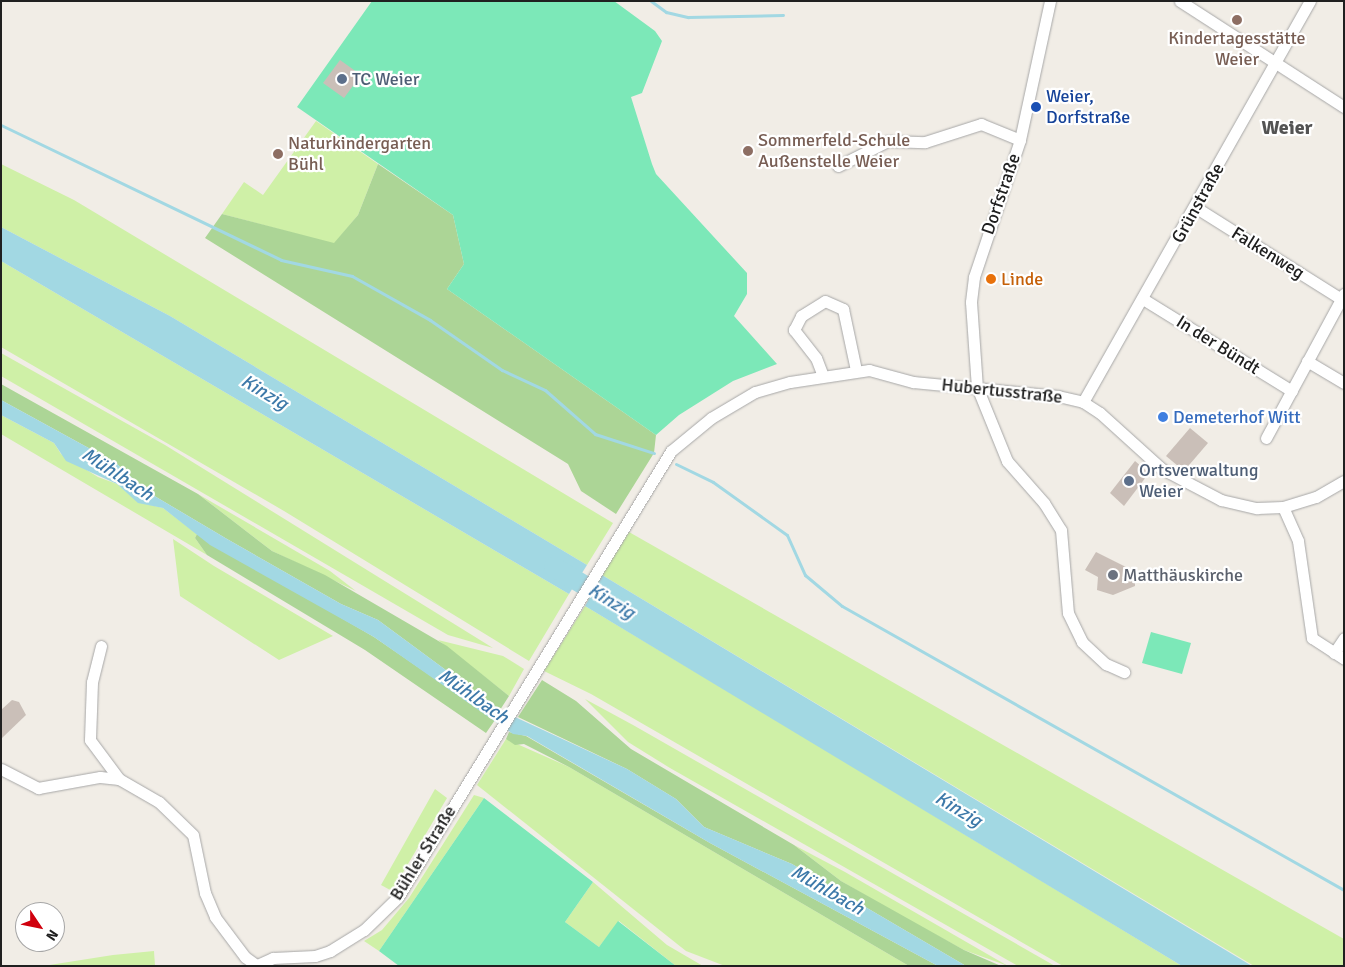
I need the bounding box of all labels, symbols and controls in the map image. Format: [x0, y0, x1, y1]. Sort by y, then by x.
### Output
marker: Kindertagesstätte Weier [1231, 14, 1243, 26]
place label: Kindertagesstätte Weier [1168, 28, 1306, 70]
place label: TC Weier [352, 68, 419, 90]
marker: TC Weier [336, 73, 348, 85]
place label: Weier, Dorfstraße [1046, 86, 1130, 128]
marker: Weier, Dorfstraße [1030, 101, 1042, 113]
district label: Weier [1261, 115, 1313, 139]
place label: Sommerfeld-Schule Außenstelle Weier [758, 130, 910, 172]
place label: Naturkindergarten Bühl [288, 133, 431, 176]
marker: Sommerfeld-Schule Außenstelle Weier [742, 145, 754, 157]
marker: Naturkindergarten Bühl [272, 148, 284, 160]
street label: Dorfstraße [977, 151, 1025, 237]
street label: Grünstraße [1167, 159, 1229, 247]
street label: Falkenweg [1228, 222, 1308, 284]
place label: Linde [1001, 268, 1043, 290]
marker: Linde [985, 273, 997, 285]
street label: In der Bündt [1172, 311, 1264, 379]
water label: Kinzig [236, 370, 292, 416]
street label: Hubertusstraße [940, 374, 1064, 408]
place label: Demeterhof Witt [1173, 406, 1301, 428]
marker: Demeterhof Witt [1157, 411, 1169, 423]
water label: Mühlbach [77, 444, 157, 506]
place label: Ortsverwaltung Weier [1139, 460, 1258, 502]
marker: Ortsverwaltung Weier [1123, 475, 1135, 487]
place label: Matthäuskirche [1123, 564, 1243, 586]
marker: Matthäuskirche [1107, 569, 1119, 581]
water label: Kinzig [583, 579, 639, 625]
water label: Mühlbach [433, 665, 513, 729]
water label: Kinzig [930, 787, 986, 833]
street label: Bühler Straße [385, 802, 461, 904]
water label: Mühlbach [786, 861, 868, 921]
north arrow [15, 902, 65, 952]
text: N [42, 926, 62, 944]

